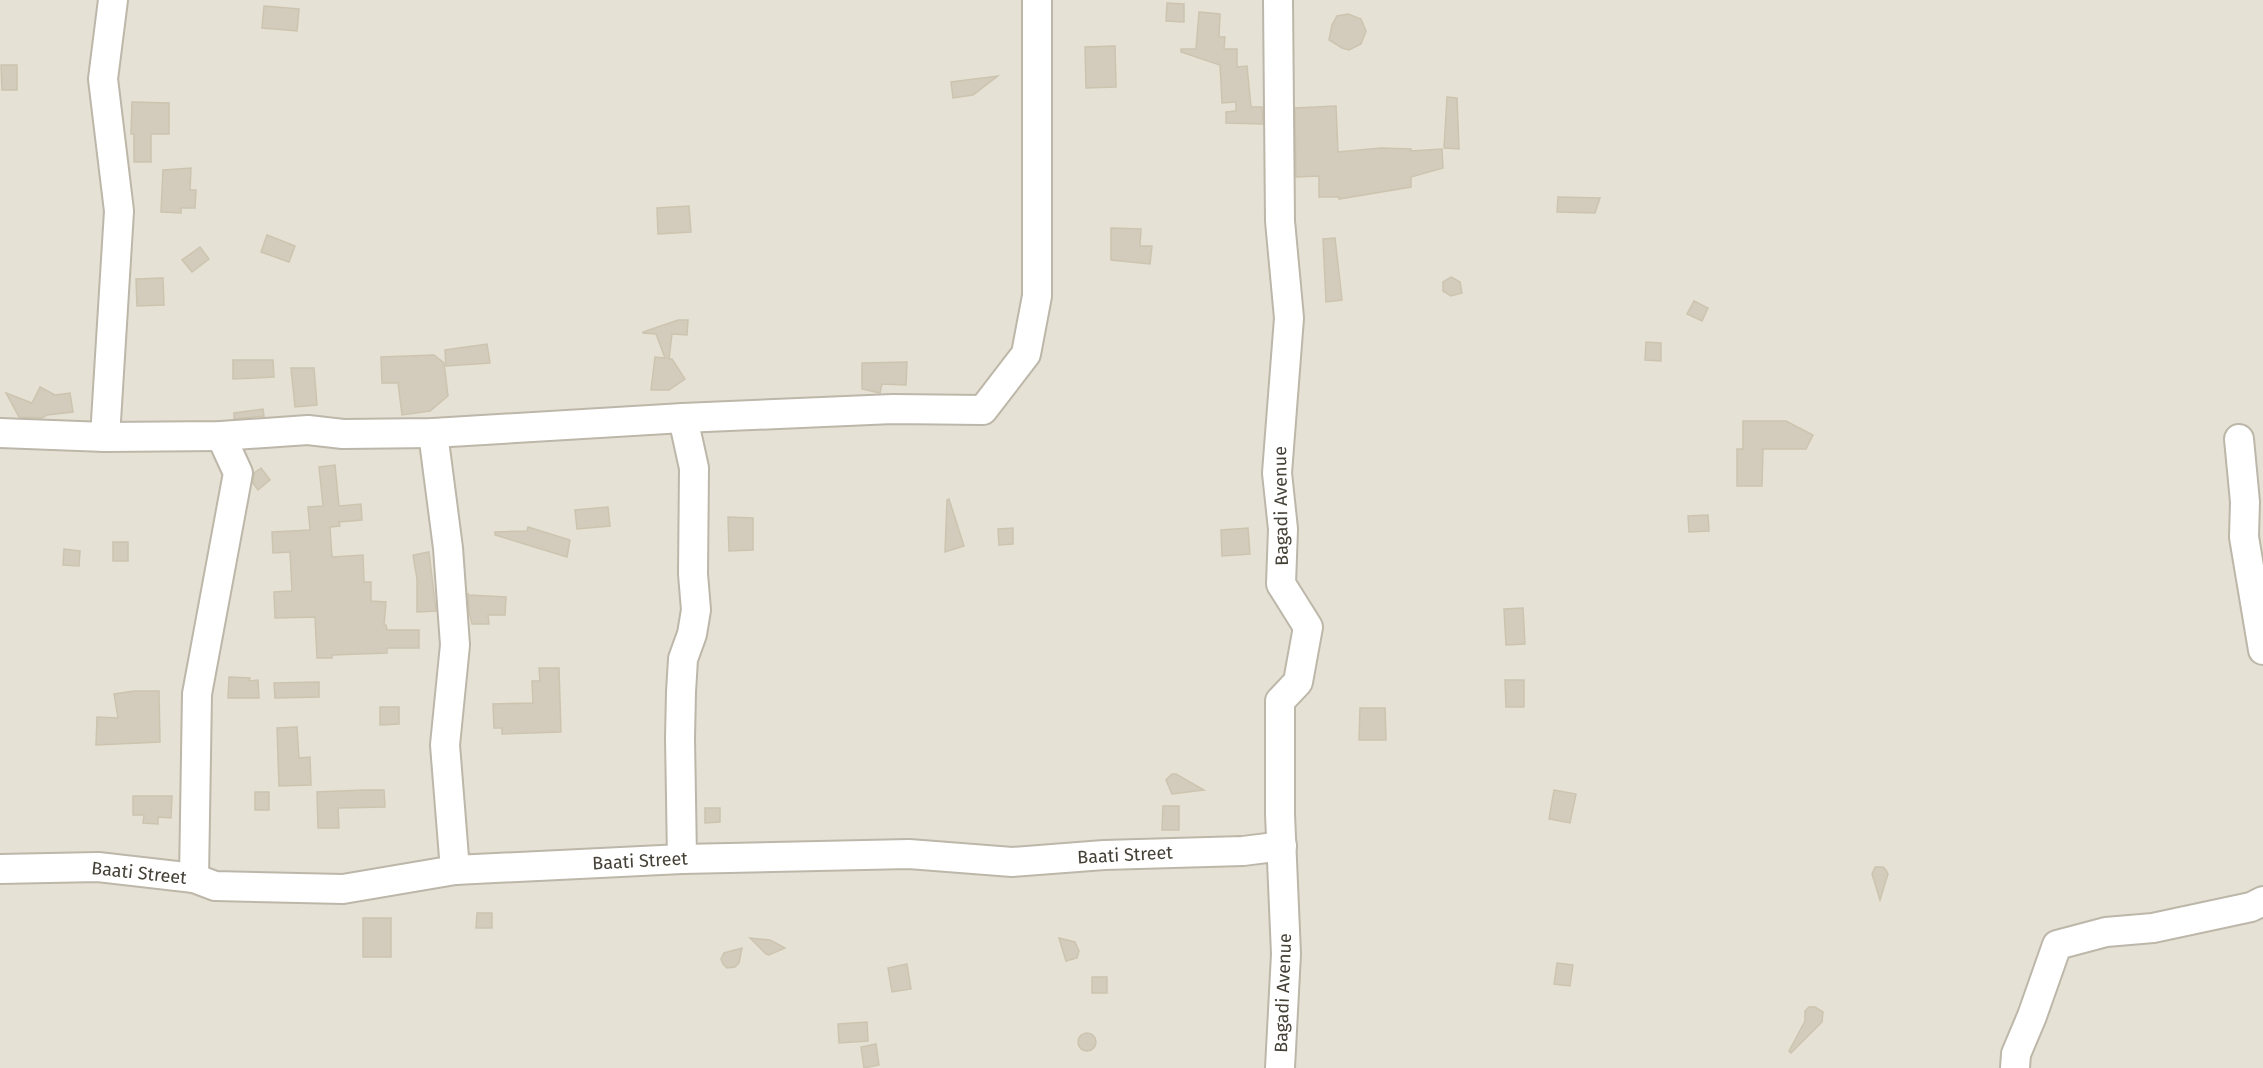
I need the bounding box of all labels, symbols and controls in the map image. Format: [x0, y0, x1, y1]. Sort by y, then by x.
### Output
street label: Bagadi Avenue [1269, 446, 1293, 566]
street label: Baati Street [1077, 841, 1174, 868]
street label: Baati Street [592, 847, 689, 874]
street label: Baati Street [90, 857, 188, 889]
street label: Bagadi Avenue [1270, 933, 1296, 1053]

